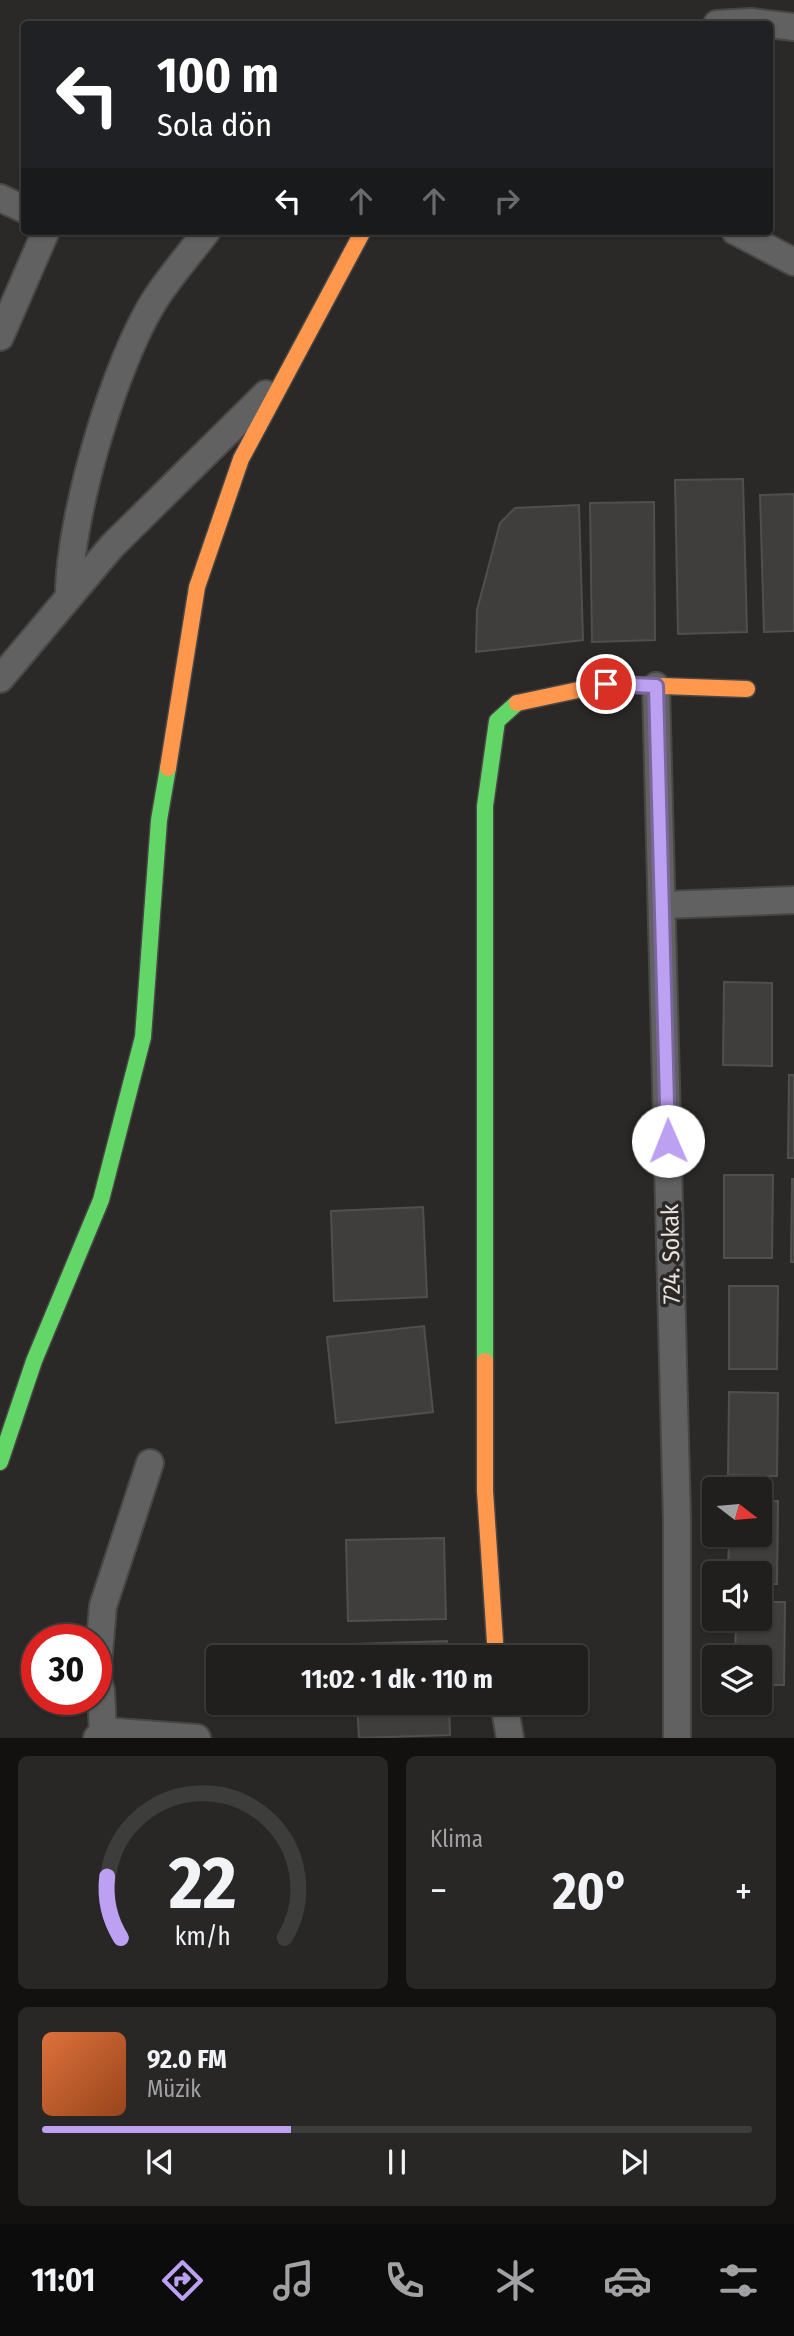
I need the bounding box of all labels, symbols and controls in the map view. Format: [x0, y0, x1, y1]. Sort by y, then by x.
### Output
text: 100 m [157, 46, 279, 105]
icon: left [42, 49, 133, 140]
text: Sola dön [157, 106, 272, 144]
icon: left [269, 182, 307, 220]
icon: ahead [342, 182, 380, 220]
icon: ahead [415, 182, 453, 220]
icon: right [488, 182, 526, 220]
pin [576, 654, 636, 714]
icon: arrive [587, 665, 625, 703]
position arrow [631, 1104, 705, 1178]
street label: 724. Sokak [656, 1203, 686, 1304]
north arrow [702, 1477, 772, 1547]
map controls [702, 1477, 772, 1715]
button: sound [702, 1561, 772, 1631]
speed limit sign: 30 [21, 1624, 112, 1715]
button: layers [702, 1645, 772, 1715]
text: 11:02 · 1 dk · 110 m [301, 1664, 493, 1695]
text: Klima [430, 1825, 483, 1853]
text: 22 [168, 1841, 237, 1928]
text: 20° [553, 1860, 629, 1923]
text: − [430, 1868, 447, 1914]
text: + [735, 1868, 752, 1914]
text: km/h [175, 1922, 231, 1952]
text: 92.0 FM [147, 2044, 227, 2075]
text: Müzik [147, 2075, 201, 2103]
icon: previous [141, 2143, 179, 2181]
icon: pause [378, 2143, 416, 2181]
icon: next [615, 2143, 653, 2181]
icon: directions [158, 2256, 207, 2305]
icon: music [269, 2256, 318, 2305]
icon: phone [380, 2256, 429, 2305]
icon: climate [491, 2256, 540, 2305]
icon: car [603, 2256, 652, 2305]
icon: filters [714, 2256, 763, 2305]
text: 11:01 [31, 2261, 95, 2299]

